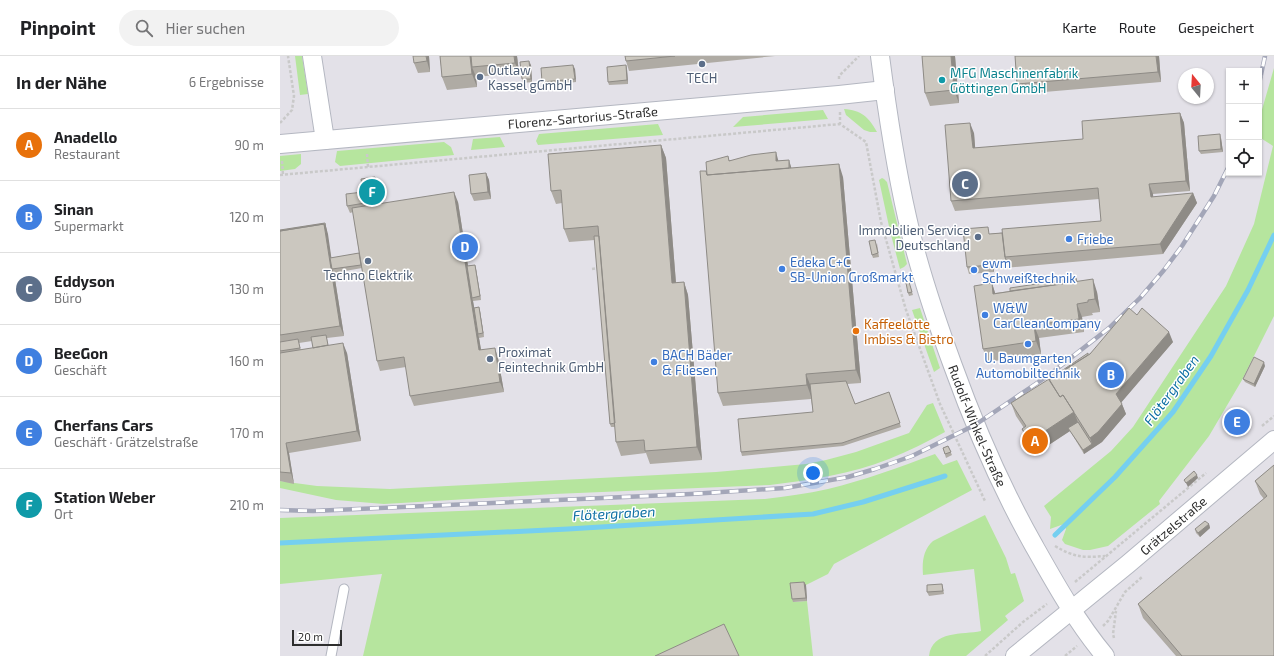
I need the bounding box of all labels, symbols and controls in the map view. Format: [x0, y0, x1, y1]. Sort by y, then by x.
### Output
search box [119, 10, 399, 46]
text: Pinpoint [20, 16, 95, 39]
icon: search [133, 17, 155, 39]
text: Hier suchen [165, 19, 245, 37]
text: Karte [1062, 19, 1097, 36]
text: Route [1119, 19, 1156, 36]
text: Gespeichert [1178, 19, 1254, 36]
marker: TECH [697, 59, 707, 69]
place label: Outlaw Kassel gGmbH [488, 62, 572, 93]
place label: MFG Maschinenfabrik Göttingen GmbH [950, 65, 1079, 96]
north arrow [1178, 68, 1214, 104]
map controls [1226, 68, 1262, 176]
button: + [1226, 68, 1262, 104]
place label: TECH [687, 70, 717, 86]
text: In der Nähe [16, 72, 107, 92]
marker: Outlaw Kassel gGmbH [475, 72, 485, 82]
text: 6 Ergebnisse [189, 74, 264, 90]
marker: MFG Maschinenfabrik Göttingen GmbH [937, 75, 947, 85]
street label: Florenz-Sartorius-Straße [507, 103, 658, 132]
button: − [1226, 104, 1262, 140]
text: Anadello [54, 128, 117, 146]
text: A [25, 137, 33, 153]
text: 90 m [234, 137, 264, 153]
button: locate [1226, 140, 1262, 176]
text: Restaurant [54, 146, 120, 162]
pin: C [952, 169, 978, 199]
pin: F [359, 177, 385, 207]
text: Sinan [54, 200, 94, 218]
text: B [25, 209, 33, 225]
text: 120 m [229, 209, 264, 225]
text: Supermarkt [54, 218, 124, 234]
place label: Immobilien Service Deutschland [858, 222, 970, 253]
place label: Friebe [1077, 231, 1114, 247]
pin: D [452, 232, 478, 262]
marker: Immobilien Service Deutschland [973, 232, 983, 242]
marker: Friebe [1064, 234, 1074, 244]
place label: Edeka C+C SB-Union Großmarkt [790, 254, 913, 285]
place label: ewm Schweißtechnik [982, 255, 1076, 286]
marker: Techno Elektrik [363, 256, 373, 266]
marker: Edeka C+C SB-Union Großmarkt [777, 264, 787, 274]
marker: ewm Schweißtechnik [969, 265, 979, 275]
place label: Techno Elektrik [323, 267, 413, 283]
text: Eddyson [54, 272, 115, 290]
text: C [25, 281, 33, 297]
text: 130 m [229, 281, 264, 297]
text: Büro [54, 290, 82, 306]
place label: W&W CarCleanCompany [993, 300, 1101, 331]
marker: W&W CarCleanCompany [980, 310, 990, 320]
place label: Kaffeelotte Imbiss & Bistro [864, 316, 954, 347]
marker: Kaffeelotte Imbiss & Bistro [851, 326, 861, 336]
marker: U. Baumgarten Automobiltechnik [1023, 339, 1033, 349]
text: BeeGon [54, 344, 108, 362]
place label: Proximat Feintechnik GmbH [498, 344, 604, 375]
place label: BACH Bäder & Fliesen [662, 347, 732, 378]
place label: U. Baumgarten Automobiltechnik [976, 350, 1081, 381]
water label: Flötergraben [1140, 352, 1202, 428]
text: D [25, 353, 33, 369]
text: 160 m [229, 353, 264, 369]
marker: Proximat Feintechnik GmbH [485, 354, 495, 364]
marker: BACH Bäder & Fliesen [649, 357, 659, 367]
pin: B [1098, 360, 1124, 390]
text: Geschäft [54, 362, 107, 378]
street label: Rudolf-Winkel-Straße [945, 363, 1010, 489]
pin: E [1224, 407, 1250, 437]
text: Cherfans Cars [54, 416, 153, 434]
text: E [25, 425, 33, 441]
text: 170 m [230, 425, 264, 441]
pin: A [1022, 426, 1048, 456]
text: Geschäft · Grätzelstraße [54, 434, 198, 450]
your location [803, 463, 823, 483]
text: Station Weber [54, 488, 155, 506]
street label: Grätzelstraße [1137, 493, 1210, 558]
text: F [25, 497, 33, 513]
text: 210 m [229, 497, 264, 513]
water label: Flötergraben [572, 502, 656, 524]
text: Ort [54, 506, 73, 522]
scale bar [292, 628, 342, 647]
text: 20 m [298, 630, 323, 643]

